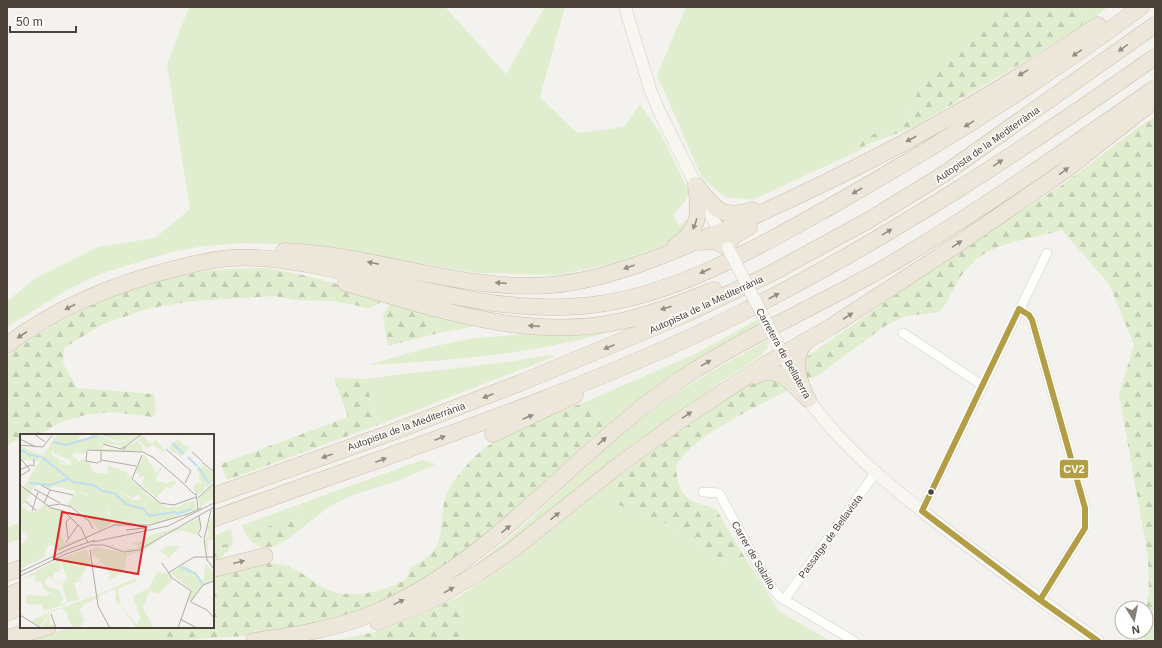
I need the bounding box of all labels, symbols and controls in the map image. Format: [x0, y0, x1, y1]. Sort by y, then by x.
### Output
scale bar [10, 8, 76, 34]
text: 50 m [16, 15, 43, 29]
one-way arrow [1118, 44, 1129, 52]
one-way arrow [1072, 49, 1082, 57]
one-way arrow [1018, 69, 1028, 77]
street label: Autopista de la Mediterrània [933, 104, 1042, 185]
one-way arrow [963, 121, 975, 128]
one-way arrow [905, 135, 917, 142]
one-way arrow [992, 159, 1003, 167]
one-way arrow [1059, 167, 1070, 175]
one-way arrow [851, 188, 863, 195]
one-way arrow [691, 218, 697, 230]
one-way arrow [882, 228, 892, 236]
one-way arrow [951, 241, 963, 248]
one-way arrow [367, 259, 379, 265]
one-way arrow [622, 264, 634, 270]
one-way arrow [699, 268, 711, 274]
street label: Autopista de la Mediterrània [647, 273, 765, 336]
one-way arrow [495, 280, 507, 287]
one-way arrow [768, 292, 780, 299]
one-way arrow [64, 304, 76, 310]
one-way arrow [660, 305, 672, 311]
street label: Carretera de Bellaterra [754, 306, 813, 401]
one-way arrow [843, 312, 854, 319]
one-way arrow [528, 323, 540, 330]
one-way arrow [17, 331, 27, 339]
one-way arrow [603, 344, 614, 350]
one-way arrow [700, 360, 712, 367]
one-way arrow [482, 393, 494, 399]
street label: Autopista de la Mediterrània [346, 400, 467, 453]
one-way arrow [682, 411, 693, 420]
one-way arrow [523, 414, 535, 420]
inset map [20, 434, 214, 628]
one-way arrow [434, 434, 446, 440]
one-way arrow [597, 437, 607, 446]
one-way arrow [321, 453, 333, 459]
one-way arrow [376, 456, 388, 462]
line badge: CV2 [1059, 459, 1089, 479]
text: CV2 [1063, 463, 1085, 475]
unlabelled marker [926, 487, 936, 497]
street label: Passatge de Bellavista [796, 492, 865, 580]
one-way arrow [550, 511, 561, 520]
street label: Carrer de Salzillo [730, 519, 778, 592]
one-way arrow [501, 524, 511, 533]
one-way arrow [233, 559, 245, 565]
one-way arrow [443, 587, 455, 594]
one-way arrow [393, 599, 404, 605]
north arrow [1114, 600, 1154, 640]
text: N [1131, 623, 1141, 636]

